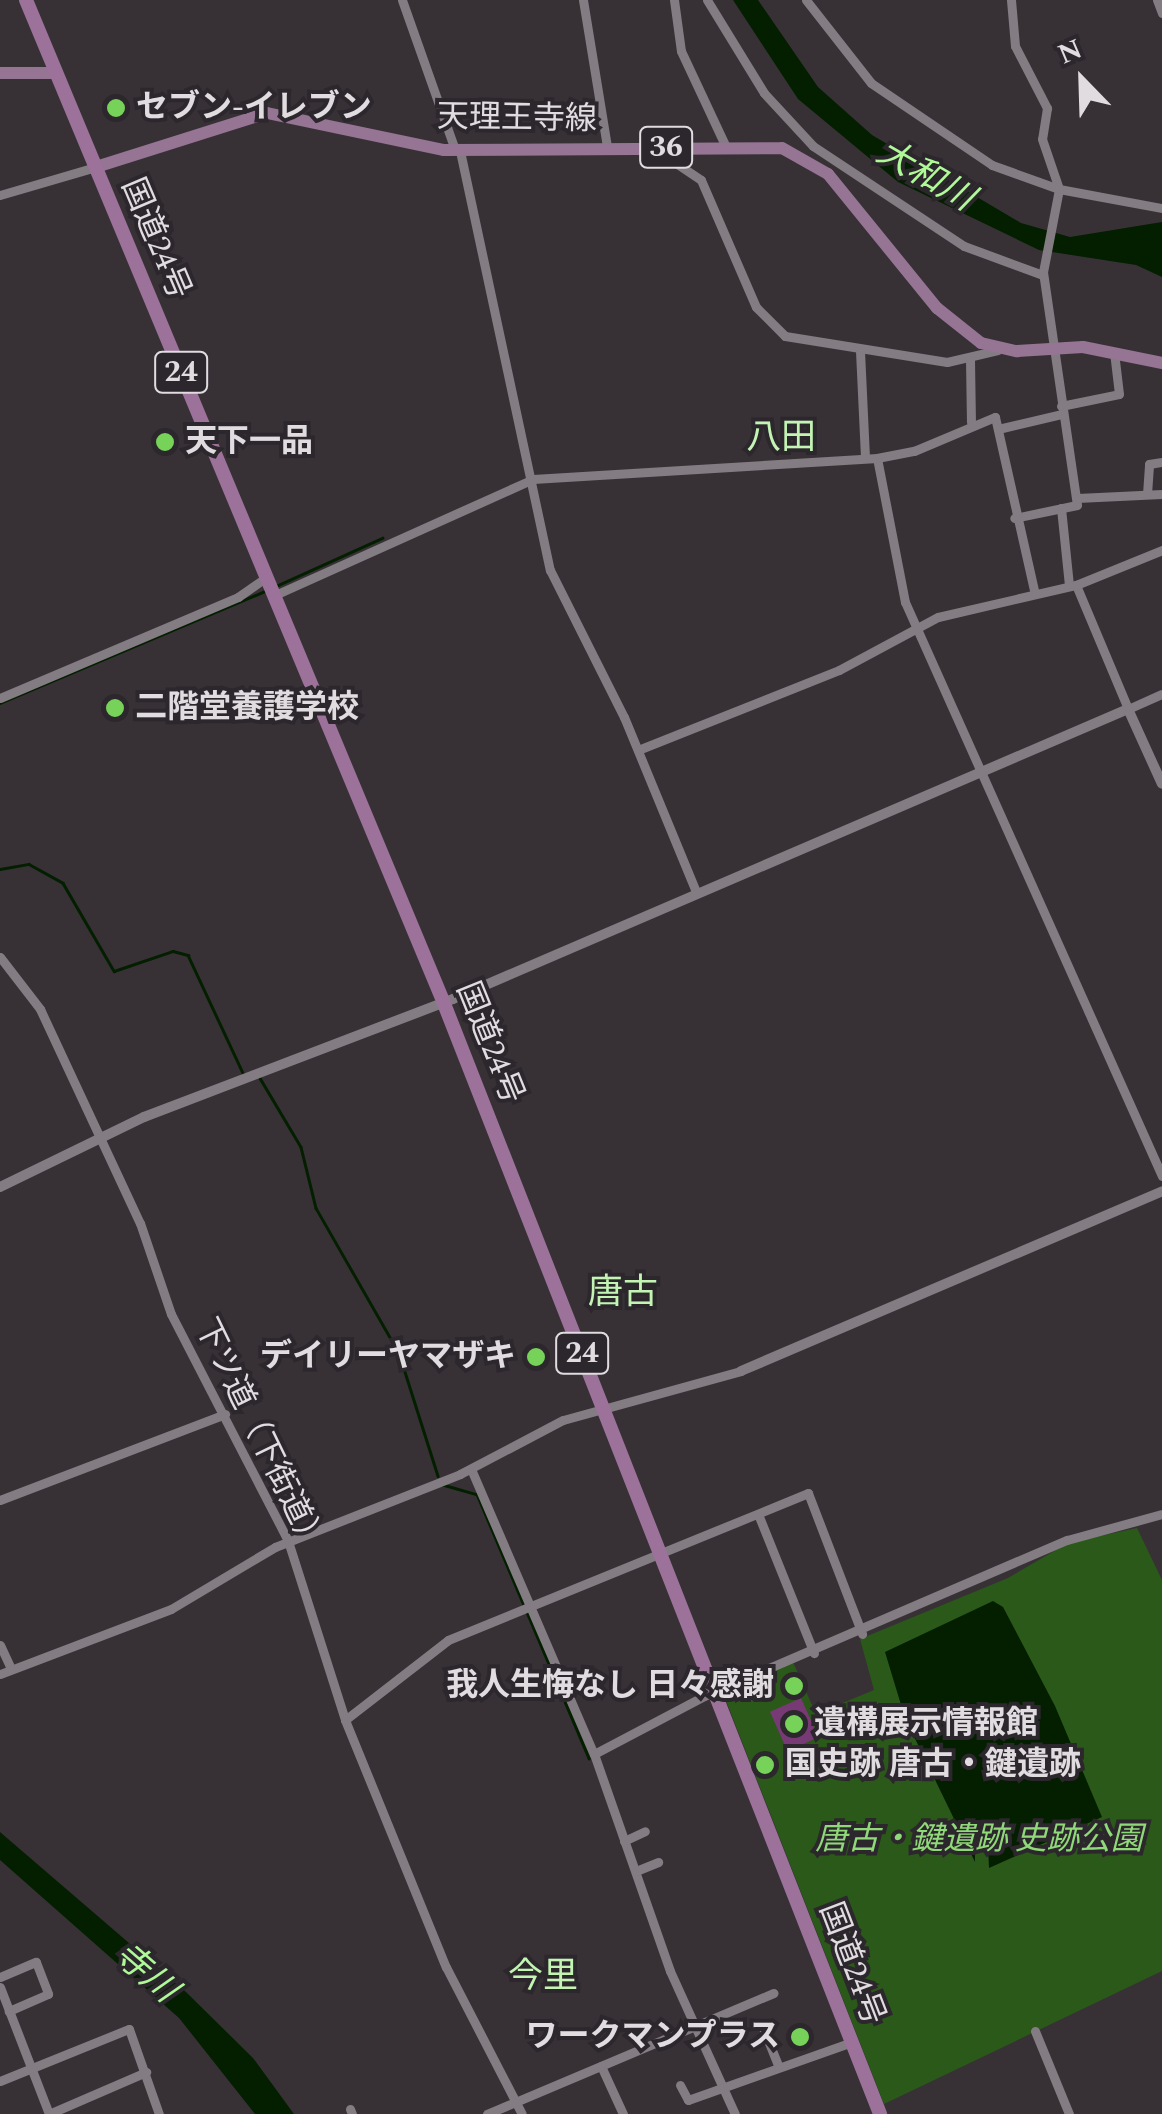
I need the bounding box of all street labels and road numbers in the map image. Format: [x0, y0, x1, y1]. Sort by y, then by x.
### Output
street label: 天理王寺線 [437, 98, 597, 140]
road number: 36 [638, 122, 694, 172]
street label: 国道24号 [112, 173, 198, 305]
road number: 24 [154, 347, 208, 397]
street label: 国道24号 [447, 976, 531, 1110]
street label: 下ツ道（下街道） [186, 1313, 332, 1559]
road number: 24 [554, 1328, 610, 1378]
street label: 国道24号 [810, 1897, 892, 2031]

